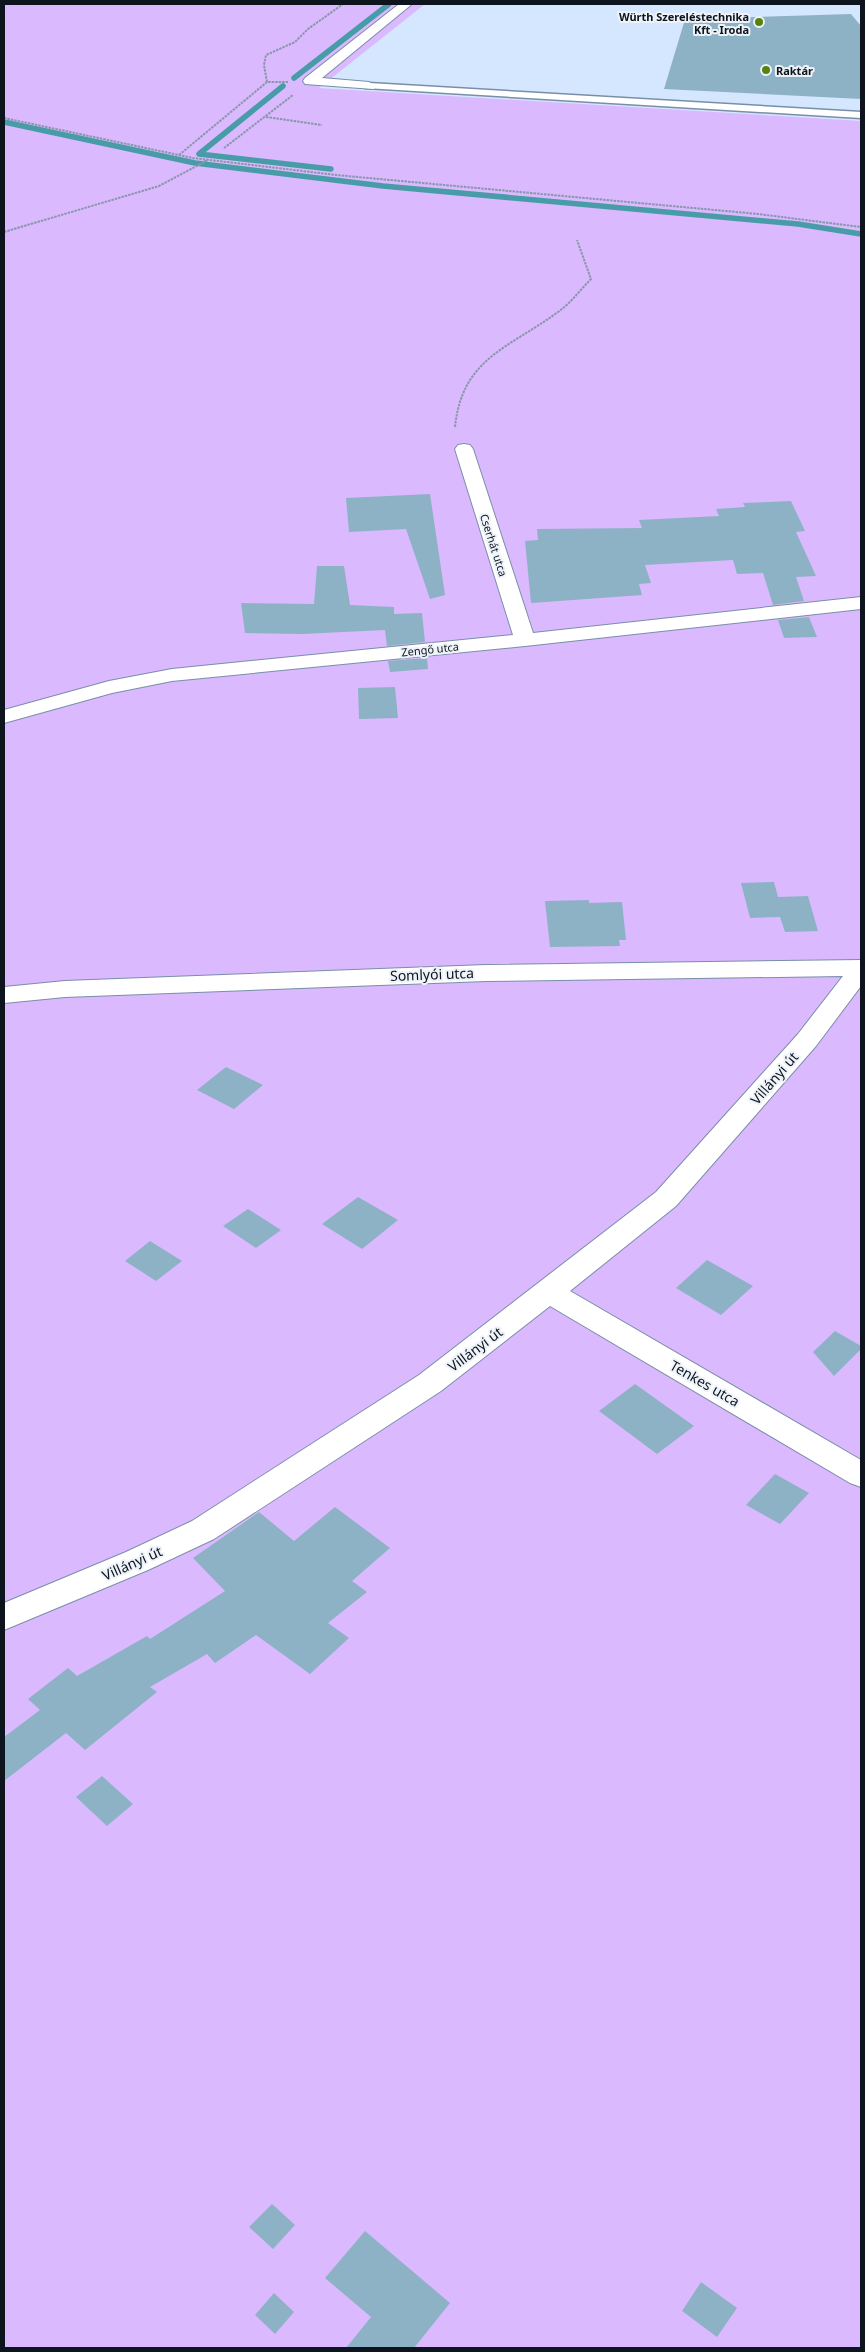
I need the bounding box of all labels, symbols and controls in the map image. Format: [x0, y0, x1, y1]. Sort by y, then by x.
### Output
place label: Würth Szereléstechnika Kft - Iroda [619, 9, 749, 37]
marker: Würth Szereléstechnika Kft - Iroda [753, 16, 765, 28]
place label: Raktár [776, 63, 813, 78]
marker: Raktár [760, 64, 772, 76]
street label: Cserhát utca [477, 512, 511, 578]
street label: Zengő utca [400, 639, 460, 659]
street label: Somlyói utca [390, 963, 474, 985]
street label: Villányi út [746, 1048, 802, 1108]
street label: Villányi út [444, 1322, 506, 1376]
street label: Tenkes utca [667, 1355, 743, 1411]
street label: Villányi út [99, 1541, 165, 1585]

